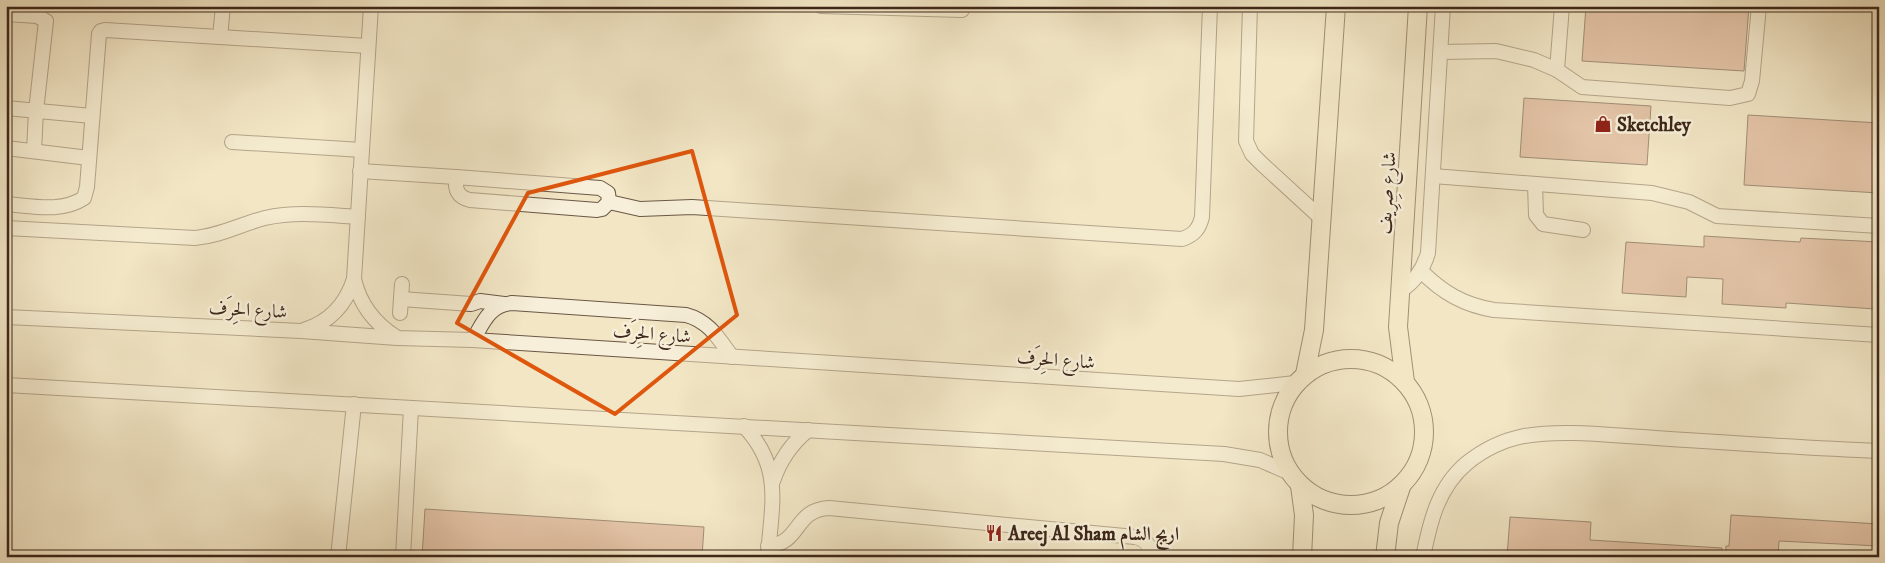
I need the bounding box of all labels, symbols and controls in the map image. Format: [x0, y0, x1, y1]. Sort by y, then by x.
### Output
shop icon: Sketchley [1593, 114, 1613, 134]
place label: Sketchley [1617, 114, 1692, 137]
street label: شارع صِرِيف [1373, 151, 1406, 235]
street label: شارع الحِرَف [208, 294, 288, 328]
street label: شارع الحِرَف [612, 317, 692, 353]
street label: شارع الحِرَف [1016, 343, 1096, 379]
restaurant icon: Areej Al Sham اريج الشام [984, 523, 1004, 543]
place label: Areej Al Sham اريج الشام [1007, 523, 1179, 551]

